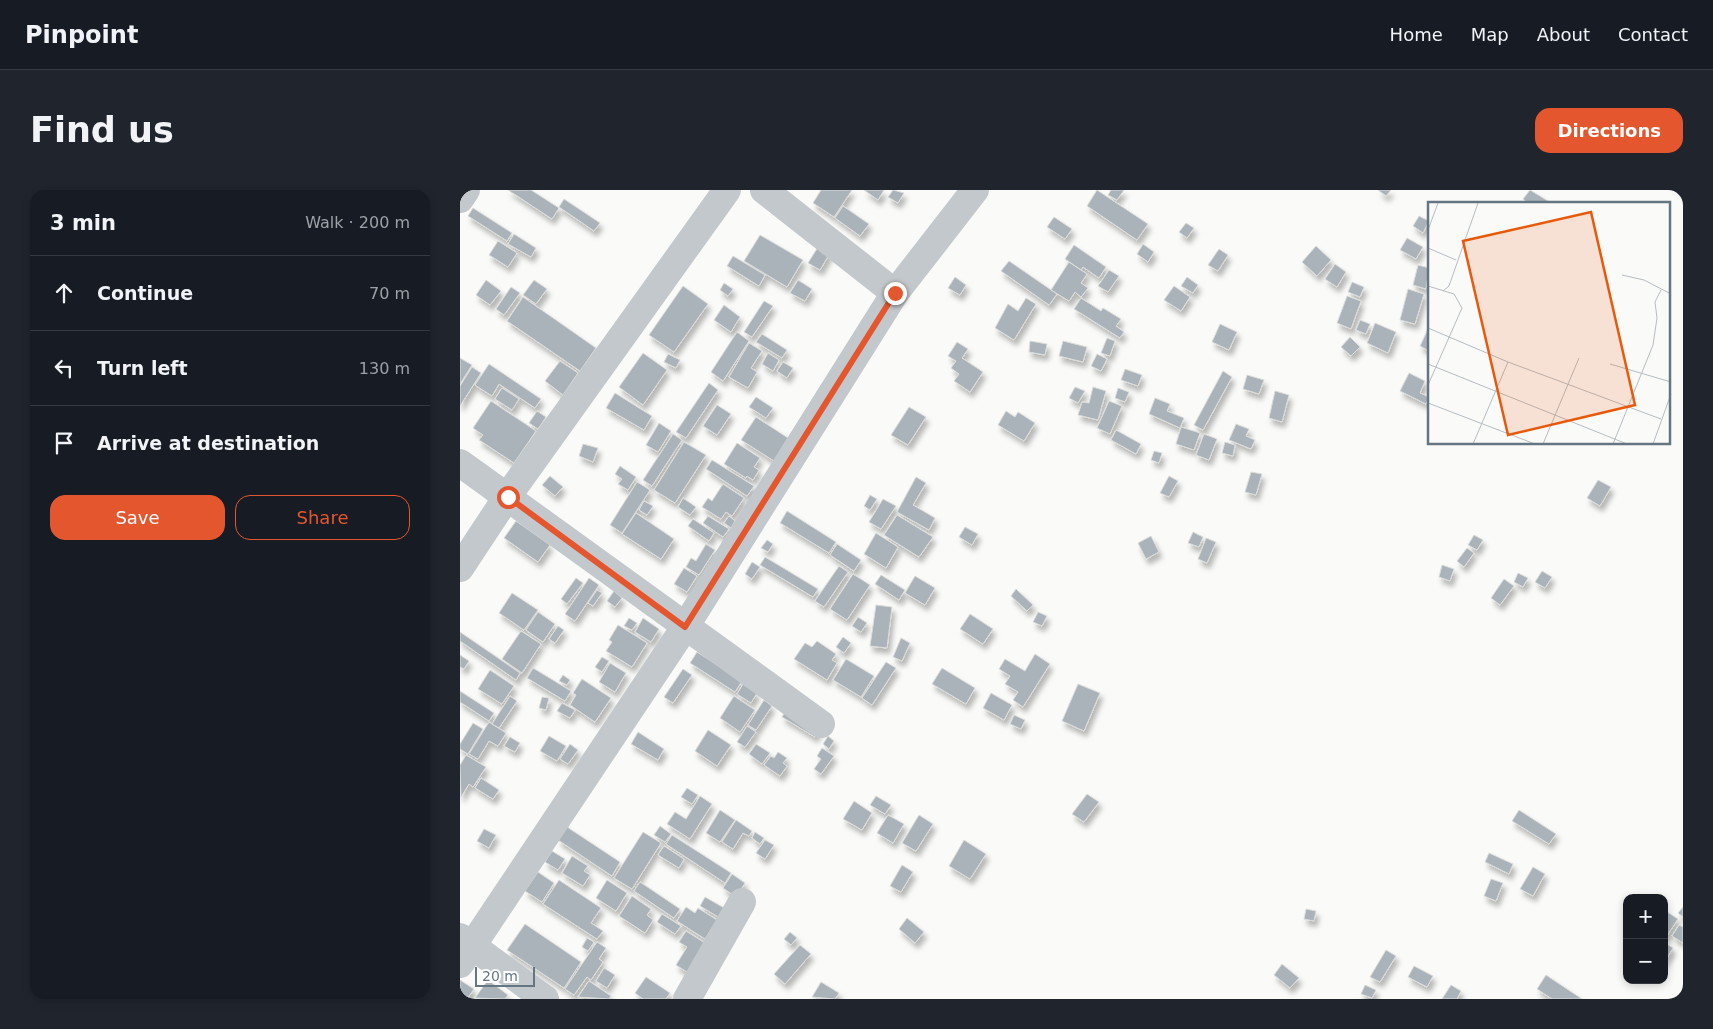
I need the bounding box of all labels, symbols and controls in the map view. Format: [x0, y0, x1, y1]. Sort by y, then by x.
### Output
text: Pinpoint [25, 21, 138, 49]
text: Home [1390, 24, 1443, 45]
text: Map [1471, 24, 1509, 45]
text: About [1537, 24, 1590, 45]
text: Contact [1618, 24, 1688, 45]
button: Directions [1535, 108, 1683, 153]
text: Find us [30, 110, 174, 150]
inset map [1428, 202, 1670, 445]
text: 3 min [50, 211, 116, 235]
text: Walk · 200 m [305, 213, 410, 232]
icon: ahead [50, 279, 78, 307]
text: Continue [97, 282, 193, 304]
route end [884, 282, 907, 305]
text: 70 m [369, 284, 410, 303]
icon: left [50, 354, 78, 382]
text: Turn left [97, 357, 188, 379]
text: 130 m [359, 359, 410, 378]
icon: arrive [50, 429, 78, 457]
text: Arrive at destination [97, 432, 319, 454]
route start [497, 486, 520, 509]
button: Save [50, 495, 225, 540]
button: Share [235, 495, 410, 540]
map controls [1623, 894, 1668, 984]
button: + [1623, 894, 1668, 939]
button: − [1623, 939, 1668, 984]
scale bar [475, 964, 535, 987]
text: 20 m [482, 968, 518, 984]

